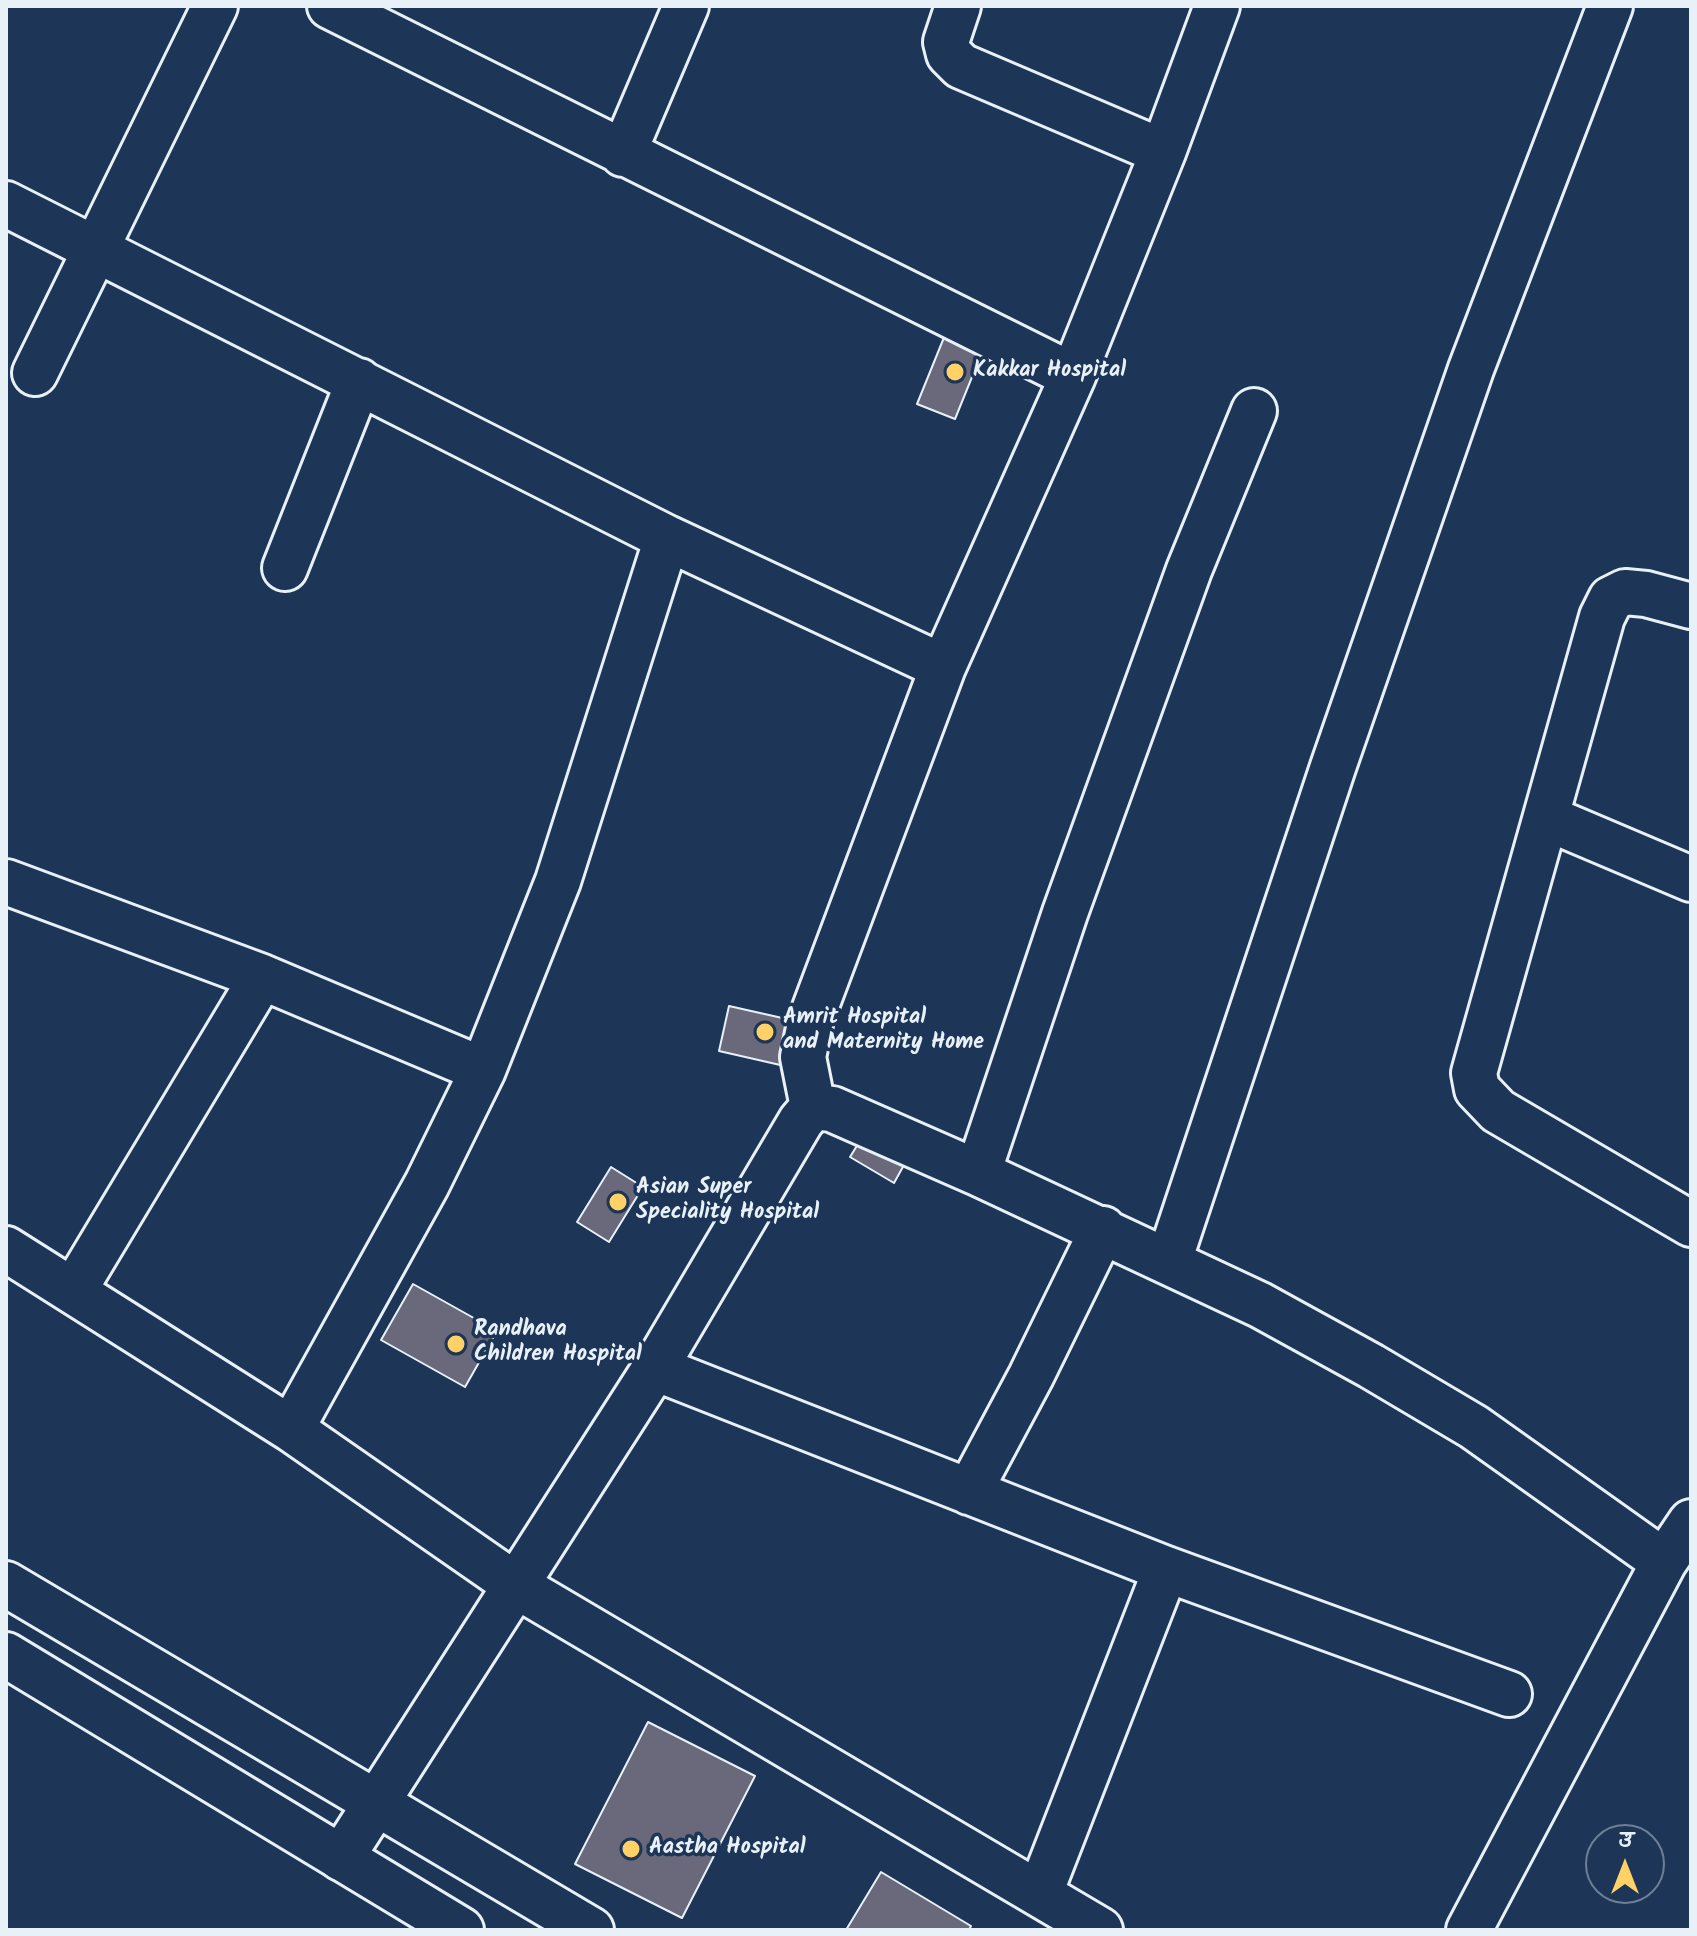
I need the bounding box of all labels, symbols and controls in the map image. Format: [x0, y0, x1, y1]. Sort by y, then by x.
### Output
place label: Kakkar Hospital [973, 359, 1126, 385]
marker: Kakkar Hospital [944, 361, 966, 383]
place label: Amrit Hospital and Maternity Home [783, 1006, 984, 1058]
marker: Amrit Hospital and Maternity Home [754, 1021, 776, 1043]
place label: Asian Super Speciality Hospital [636, 1176, 819, 1228]
marker: Asian Super Speciality Hospital [607, 1191, 629, 1213]
place label: Randhava Children Hospital [474, 1318, 642, 1370]
marker: Randhava Children Hospital [445, 1333, 467, 1355]
north arrow [1585, 1824, 1665, 1904]
text: उ [1618, 1824, 1632, 1859]
place label: Aastha Hospital [649, 1836, 806, 1862]
marker: Aastha Hospital [620, 1838, 642, 1860]

